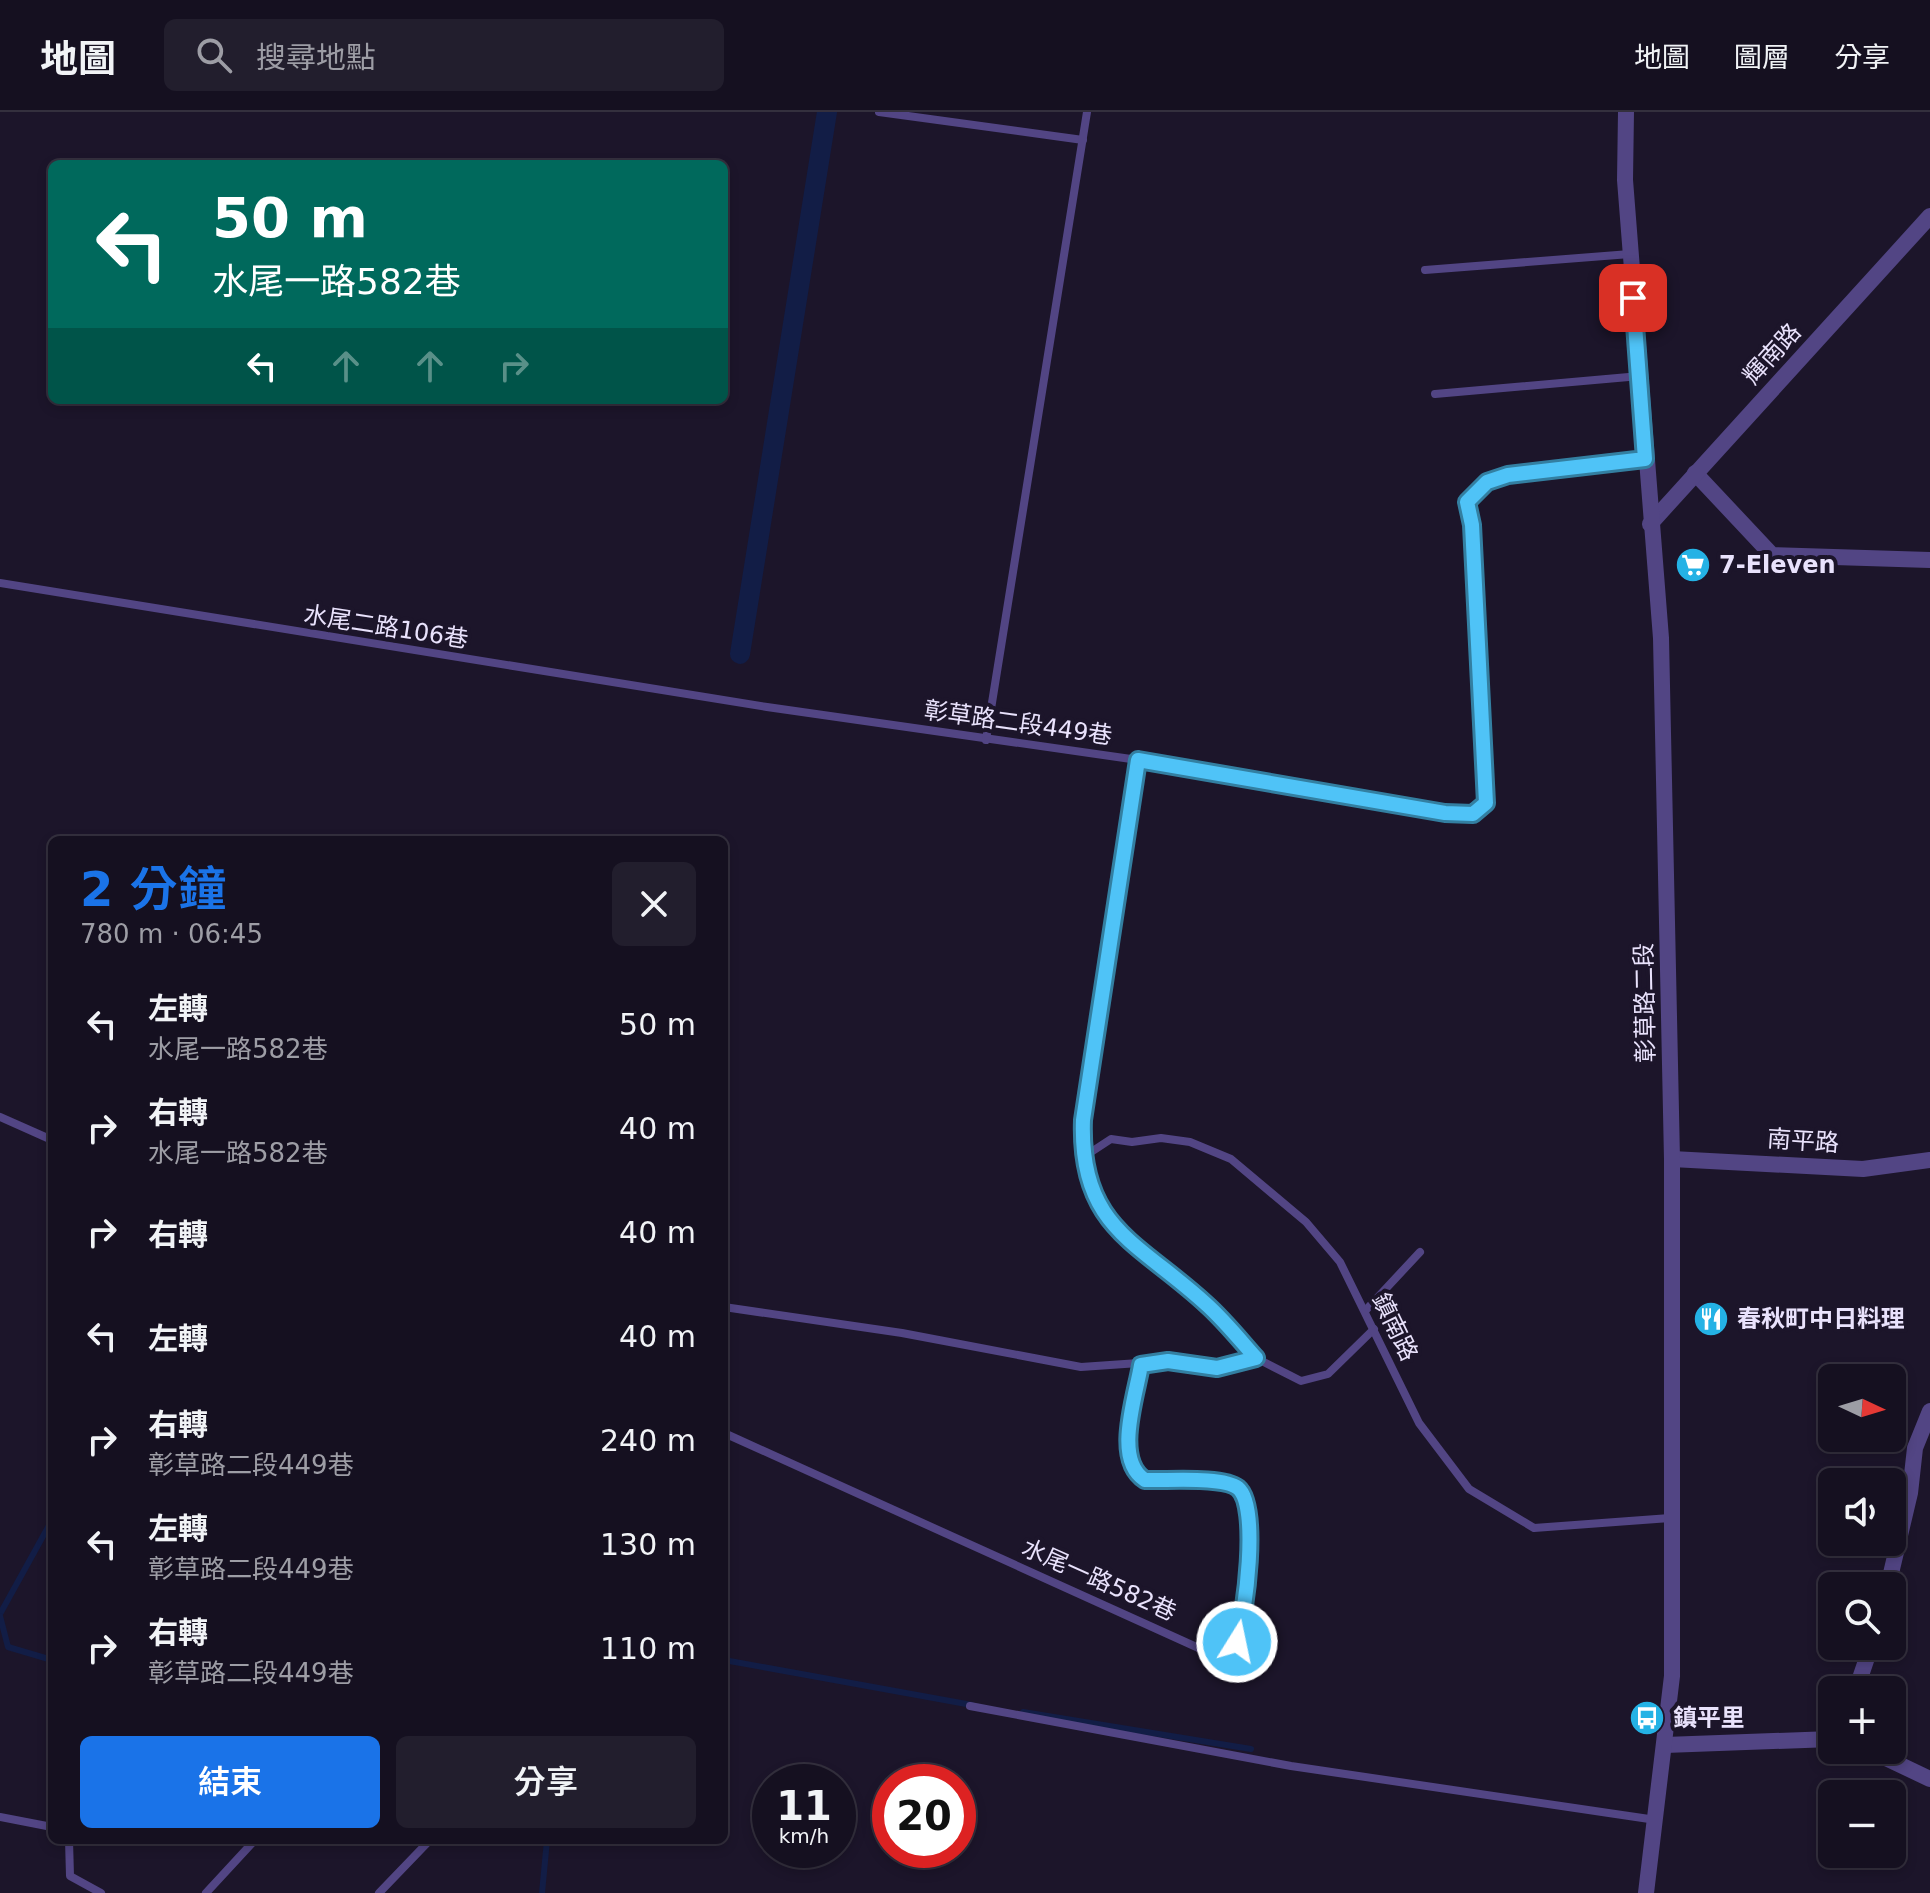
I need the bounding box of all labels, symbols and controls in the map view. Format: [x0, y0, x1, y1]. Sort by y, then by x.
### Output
search box [164, 19, 724, 91]
icon: search [192, 33, 236, 77]
text: 地圖 [40, 37, 116, 81]
text: 搜尋地點 [256, 40, 376, 75]
text: 地圖 [1634, 41, 1690, 74]
text: 圖層 [1734, 41, 1790, 74]
text: 分享 [1834, 41, 1890, 74]
text: 50 m [212, 185, 368, 250]
icon: left [80, 192, 184, 296]
text: 水尾一路582巷 [212, 261, 461, 302]
pin [1599, 264, 1667, 332]
icon: arrive [1611, 276, 1655, 320]
street label: 輝南路 [1738, 318, 1806, 390]
icon: left [240, 344, 284, 388]
icon: ahead [324, 344, 368, 388]
icon: ahead [408, 344, 452, 388]
icon: right [492, 344, 536, 388]
supermarket icon: 7-Eleven [1674, 546, 1712, 584]
place label: 7-Eleven [1719, 551, 1836, 579]
street label: 水尾二路106巷 [302, 600, 470, 654]
street label: 彰草路二段449巷 [922, 696, 1114, 750]
text: 2 分鐘 [80, 861, 226, 917]
button: close [612, 862, 696, 946]
text: 780 m · 06:45 [80, 919, 263, 949]
street label: 彰草路二段 [1630, 943, 1660, 1063]
text: 左轉 [148, 991, 208, 1026]
icon: left [80, 1002, 124, 1046]
text: 50 m [619, 1007, 696, 1042]
text: 水尾一路582巷 [148, 1034, 328, 1064]
text: 右轉 [148, 1095, 208, 1130]
icon: right [80, 1106, 124, 1150]
text: 40 m [619, 1111, 696, 1146]
street label: 南平路 [1766, 1125, 1840, 1157]
text: 水尾一路582巷 [148, 1138, 328, 1168]
icon: right [80, 1210, 124, 1254]
text: 40 m [619, 1215, 696, 1250]
text: 右轉 [148, 1217, 208, 1252]
street label: 鎮南路 [1367, 1289, 1423, 1365]
restaurant icon: 春秋町中日料理 [1692, 1300, 1730, 1338]
place label: 春秋町中日料理 [1737, 1305, 1905, 1333]
icon: left [80, 1314, 124, 1358]
text: 40 m [619, 1319, 696, 1354]
text: 左轉 [148, 1321, 208, 1356]
north arrow [1818, 1364, 1906, 1452]
map controls [1818, 1364, 1906, 1868]
text: 右轉 [148, 1407, 208, 1442]
icon: right [80, 1418, 124, 1462]
text: 240 m [600, 1423, 696, 1458]
text: 彰草路二段449巷 [148, 1450, 354, 1480]
button: sound [1818, 1468, 1906, 1556]
text: 左轉 [148, 1511, 208, 1546]
icon: left [80, 1522, 124, 1566]
text: 130 m [600, 1527, 696, 1562]
street label: 水尾一路582巷 [1018, 1533, 1180, 1627]
text: 彰草路二段449巷 [148, 1554, 354, 1584]
button: search [1818, 1572, 1906, 1660]
position arrow [1195, 1600, 1279, 1684]
text: 右轉 [148, 1615, 208, 1650]
icon: right [80, 1626, 124, 1670]
text: 110 m [600, 1631, 696, 1666]
text: 彰草路二段449巷 [148, 1658, 354, 1688]
button: + [1818, 1676, 1906, 1764]
bus stop icon: 鎮平里 [1628, 1699, 1666, 1737]
place label: 鎮平里 [1673, 1704, 1745, 1732]
button: 結束 [80, 1736, 380, 1828]
button: 分享 [396, 1736, 696, 1828]
speed limit sign: 20 [872, 1764, 976, 1868]
button: − [1818, 1780, 1906, 1868]
text: 11 [776, 1783, 832, 1829]
text: km/h [779, 1824, 829, 1848]

